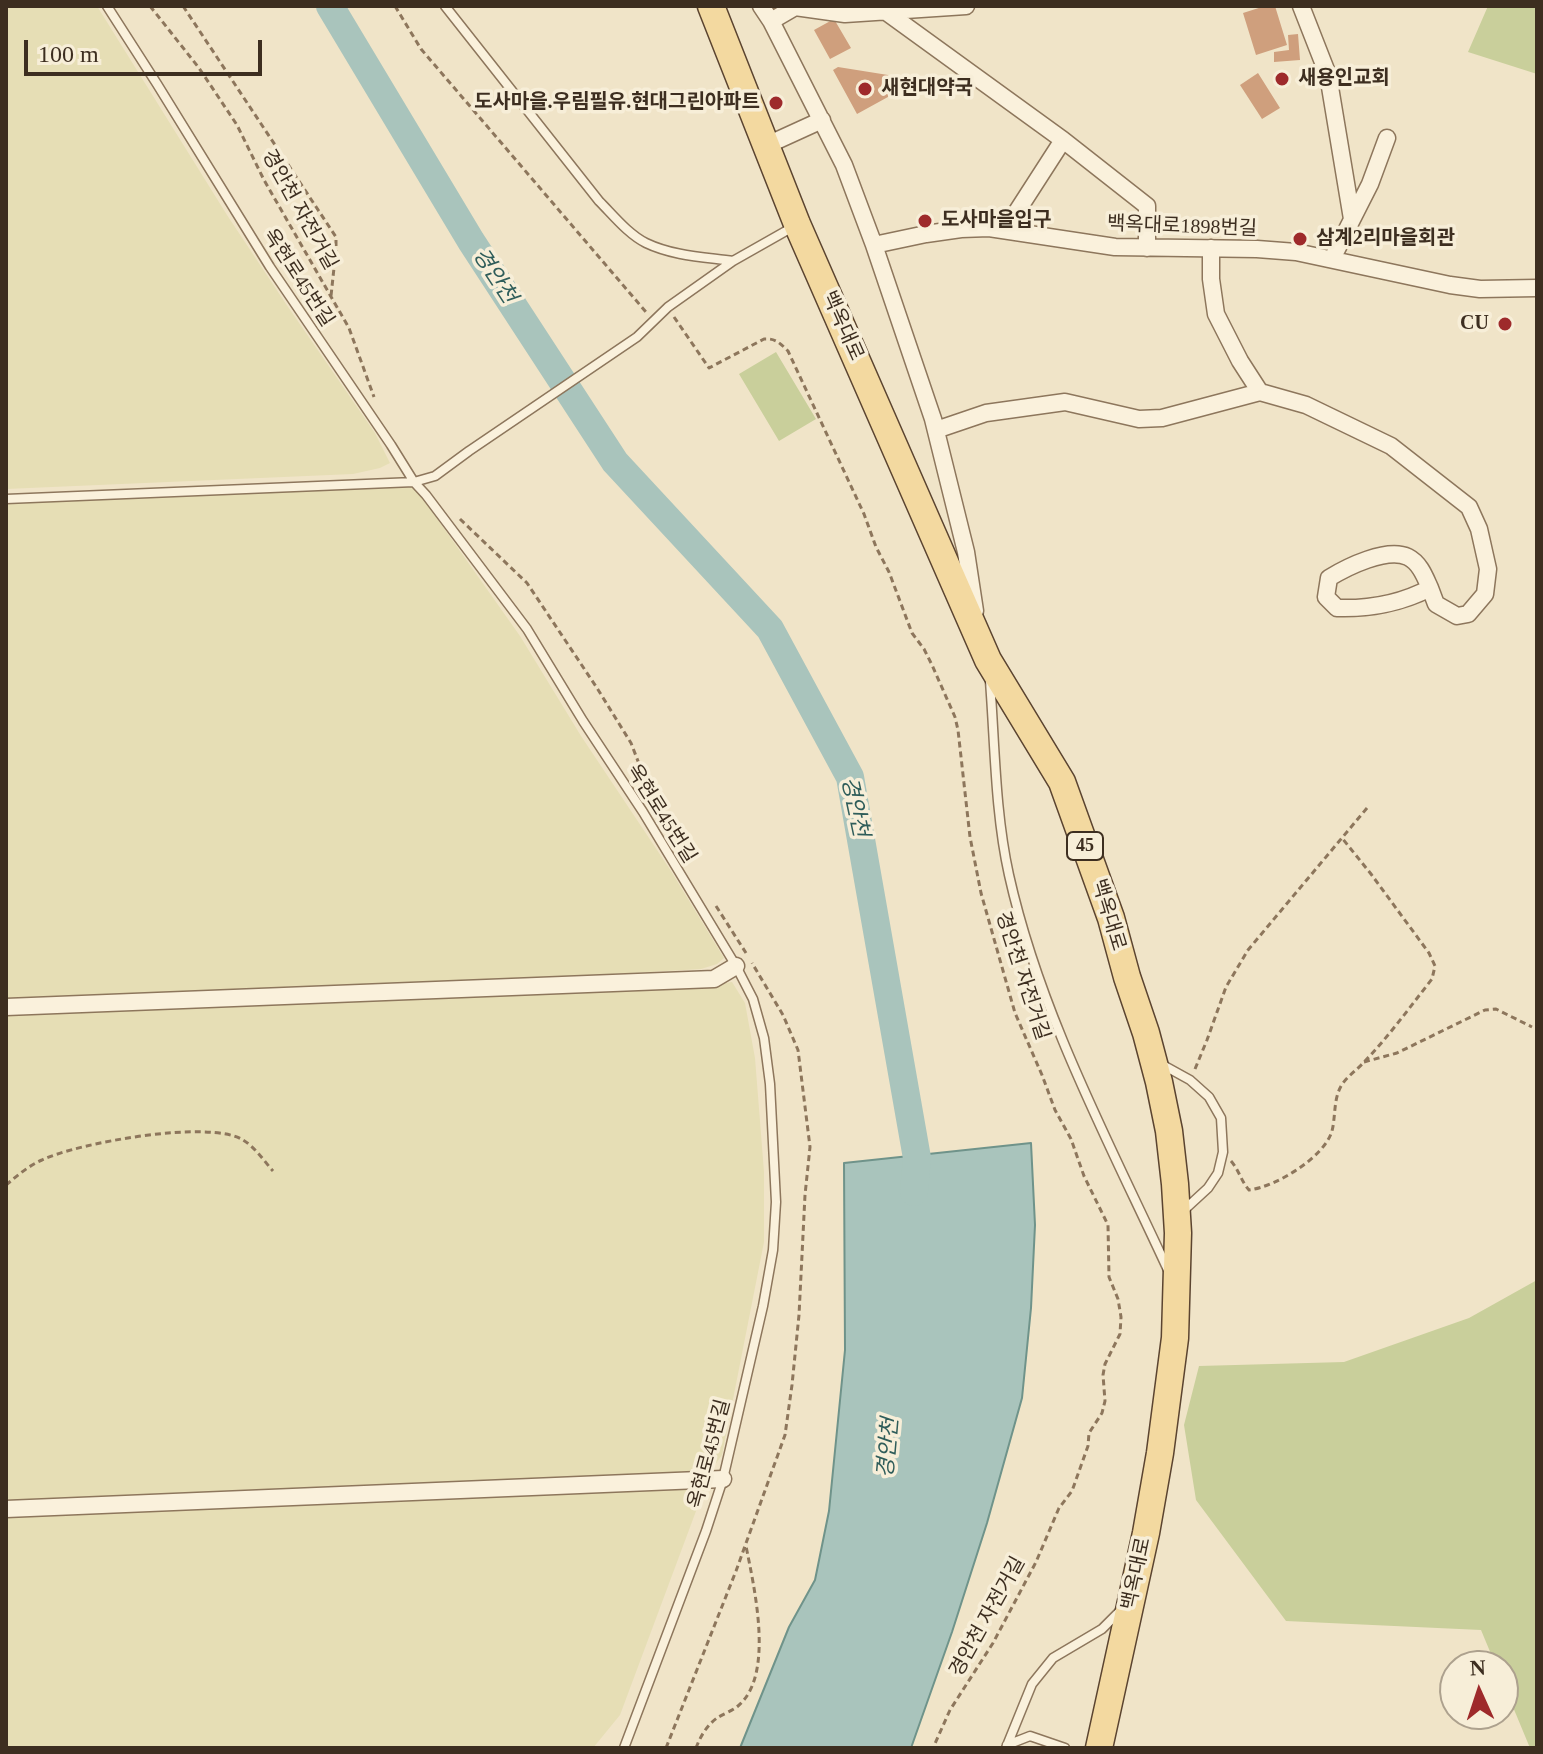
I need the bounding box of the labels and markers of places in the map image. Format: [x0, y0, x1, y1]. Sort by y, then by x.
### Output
place label: 새용인교회 [1298, 67, 1390, 91]
marker: 새용인교회 [1273, 70, 1291, 88]
place label: 새현대약국 [881, 77, 973, 101]
marker: 새현대약국 [856, 80, 874, 98]
place label: 도사마을.우림필유.현대그린아파트 [474, 91, 760, 115]
marker: 도사마을.우림필유.현대그린아파트 [767, 94, 785, 112]
place label: 도사마을입구 [941, 209, 1051, 233]
marker: 도사마을입구 [916, 212, 934, 230]
place label: 삼계2리마을회관 [1316, 227, 1455, 251]
marker: 삼계2리마을회관 [1291, 230, 1309, 248]
place label: CU [1460, 312, 1489, 336]
marker: CU [1496, 315, 1514, 333]

